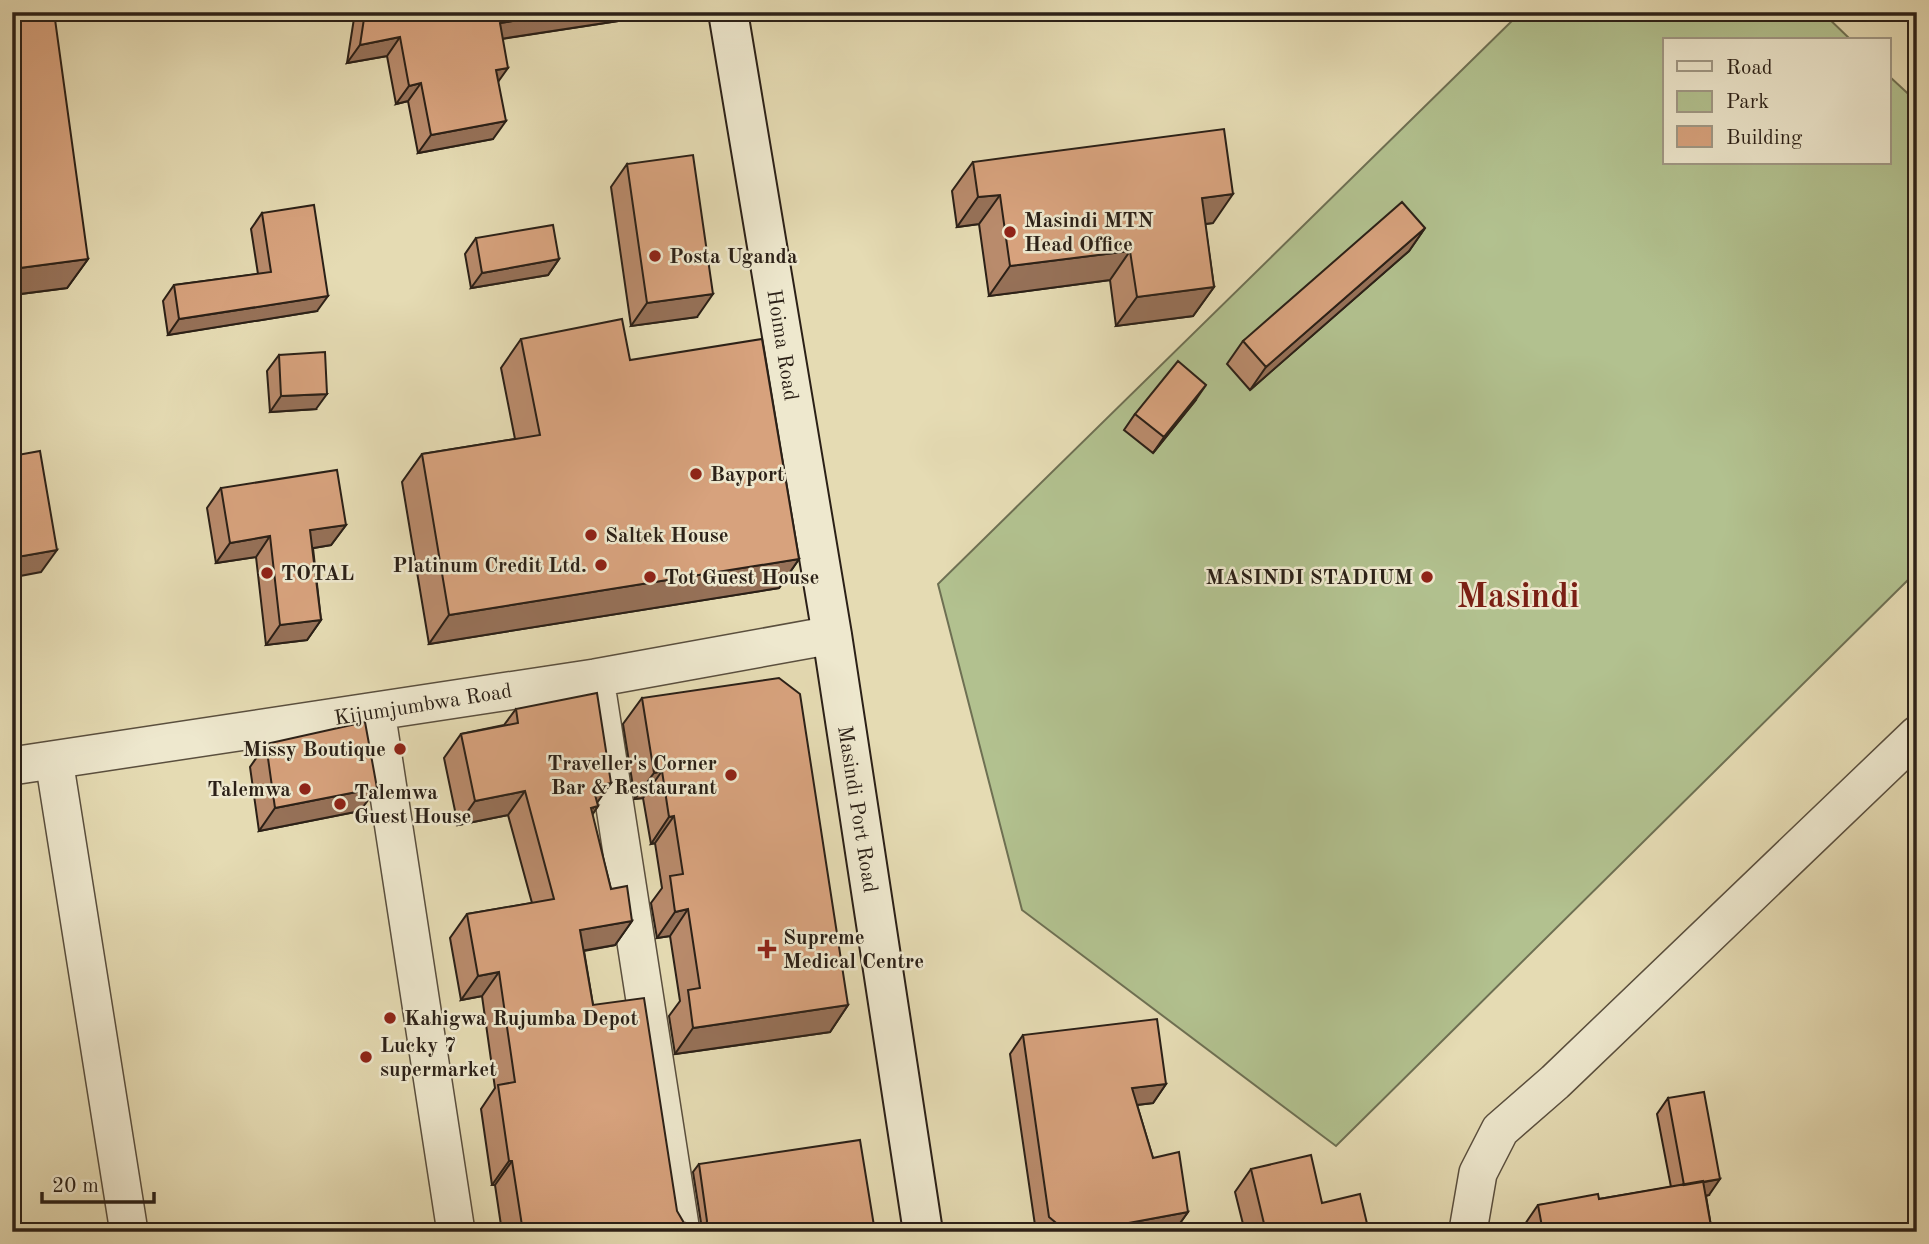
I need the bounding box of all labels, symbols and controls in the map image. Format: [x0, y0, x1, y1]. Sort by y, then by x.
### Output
legend [1663, 38, 1890, 164]
text: Road [1726, 58, 1773, 79]
text: Park [1726, 92, 1769, 113]
text: Building [1726, 128, 1803, 149]
place label: Masindi MTN Head Office [1024, 211, 1153, 256]
marker: Masindi MTN Head Office [1002, 224, 1018, 240]
place label: Posta Uganda [669, 247, 798, 268]
marker: Posta Uganda [647, 248, 663, 264]
street label: Hoima Road [762, 288, 801, 402]
place label: Bayport [710, 465, 785, 486]
marker: Bayport [688, 466, 704, 482]
place label: Saltek House [605, 526, 729, 547]
marker: Saltek House [583, 527, 599, 543]
place label: Platinum Credit Ltd. [393, 556, 587, 577]
marker: Platinum Credit Ltd. [593, 557, 609, 573]
place label: TOTAL [281, 564, 354, 585]
marker: TOTAL [259, 565, 275, 581]
place label: Tot Guest House [664, 568, 819, 589]
place label: MASINDI STADIUM [1205, 568, 1413, 589]
marker: Tot Guest House [642, 569, 658, 585]
marker: MASINDI STADIUM [1419, 569, 1435, 585]
district label: Masindi [1457, 580, 1580, 615]
street label: Kijumjumbwa Road [333, 681, 514, 730]
street label: Masindi Port Road [833, 724, 880, 894]
place label: Missy Boutique [243, 740, 386, 761]
marker: Missy Boutique [392, 741, 408, 757]
place label: Traveller's Corner Bar & Restaurant [547, 754, 717, 799]
marker: Traveller's Corner Bar & Restaurant [723, 767, 739, 783]
place label: Talemwa [207, 780, 291, 801]
marker: Talemwa [297, 781, 313, 797]
place label: Talemwa Guest House [354, 783, 472, 828]
marker: Talemwa Guest House [332, 796, 348, 812]
place label: Supreme Medical Centre [783, 928, 924, 973]
marker: Supreme Medical Centre [757, 939, 777, 959]
place label: Kahigwa Rujumba Depot [404, 1009, 638, 1030]
marker: Kahigwa Rujumba Depot [382, 1010, 398, 1026]
place label: Lucky 7 supermarket [380, 1036, 497, 1081]
marker: Lucky 7 supermarket [358, 1049, 374, 1065]
scale bar [42, 1160, 154, 1204]
text: 20 m [52, 1176, 99, 1197]

